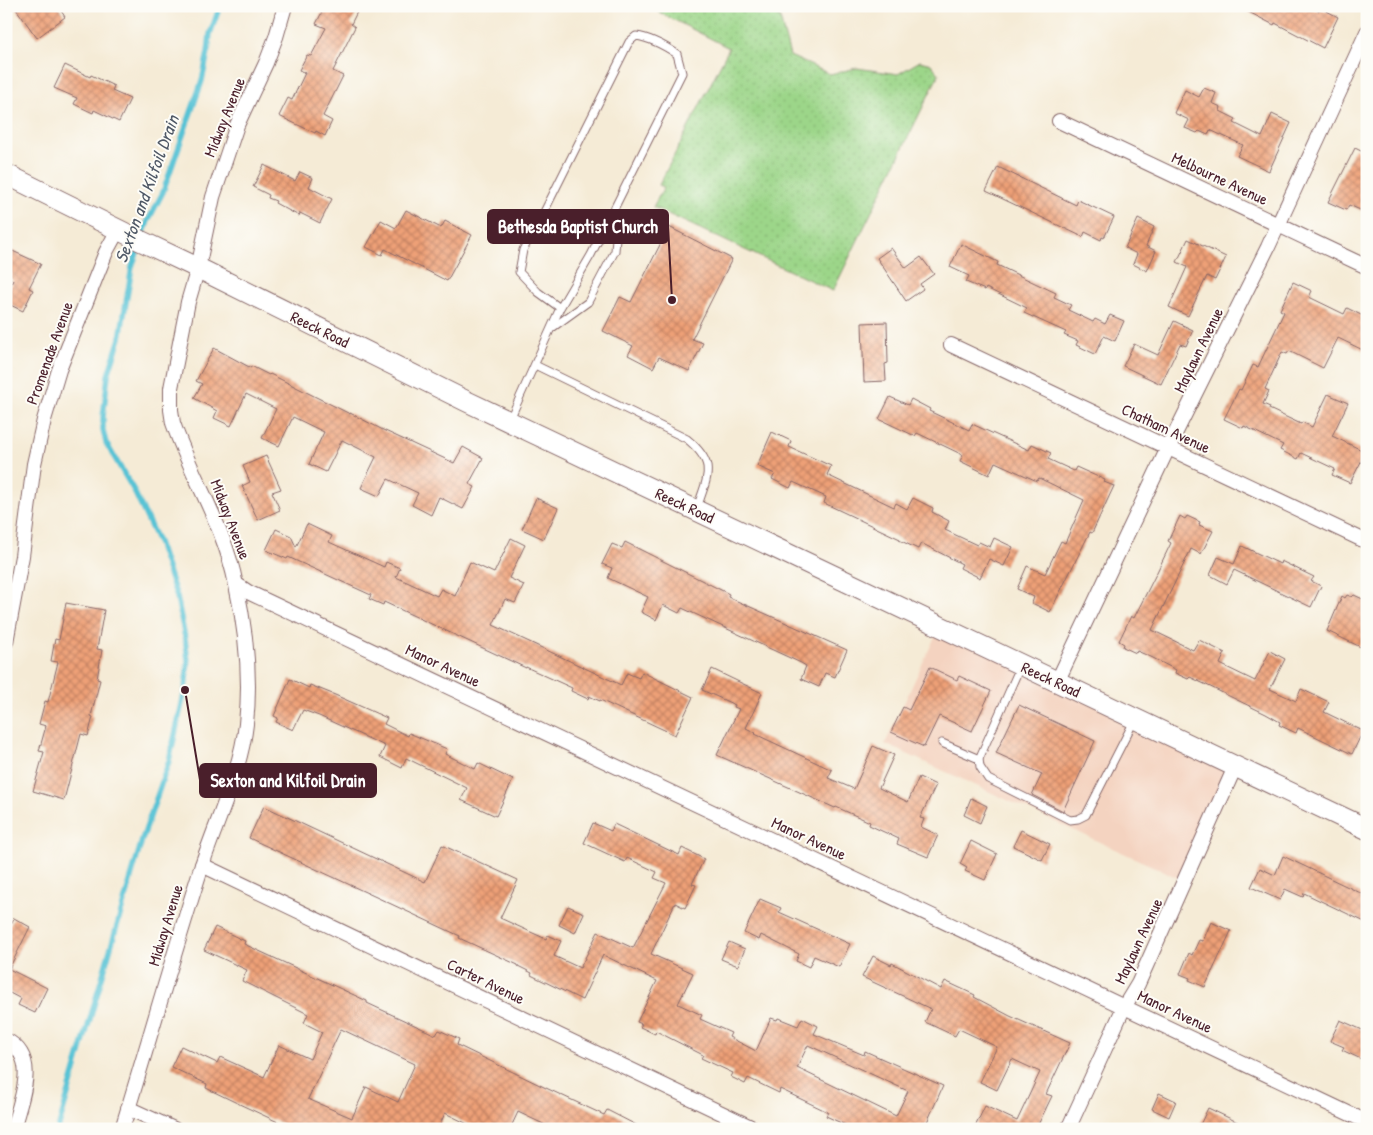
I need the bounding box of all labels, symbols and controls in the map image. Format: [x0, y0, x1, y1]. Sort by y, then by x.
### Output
street label: Midway Avenue [198, 73, 250, 160]
water label: Sexton and Kilfoil Drain [108, 110, 185, 266]
street label: Melbourne Avenue [1168, 146, 1272, 210]
callout: Bethesda Baptist Church [488, 210, 668, 243]
text: Bethesda Baptist Church [498, 214, 658, 240]
street label: Promenade Avenue [20, 298, 78, 407]
street label: Maylawn Avenue [1168, 303, 1228, 396]
street label: Reeck Road [287, 305, 353, 353]
street label: Chatham Avenue [1118, 398, 1214, 458]
street label: Midway Avenue [206, 476, 257, 563]
street label: Reeck Road [652, 482, 718, 528]
street label: Manor Avenue [402, 638, 484, 692]
street label: Reeck Road [1018, 656, 1084, 702]
callout: Sexton and Kilfoil Drain [200, 764, 376, 797]
text: Sexton and Kilfoil Drain [210, 768, 366, 793]
street label: Manor Avenue [768, 811, 850, 865]
street label: Midway Avenue [142, 881, 188, 968]
street label: Maylawn Avenue [1109, 894, 1168, 987]
street label: Carter Avenue [444, 953, 529, 1009]
street label: Manor Avenue [1134, 984, 1216, 1038]

